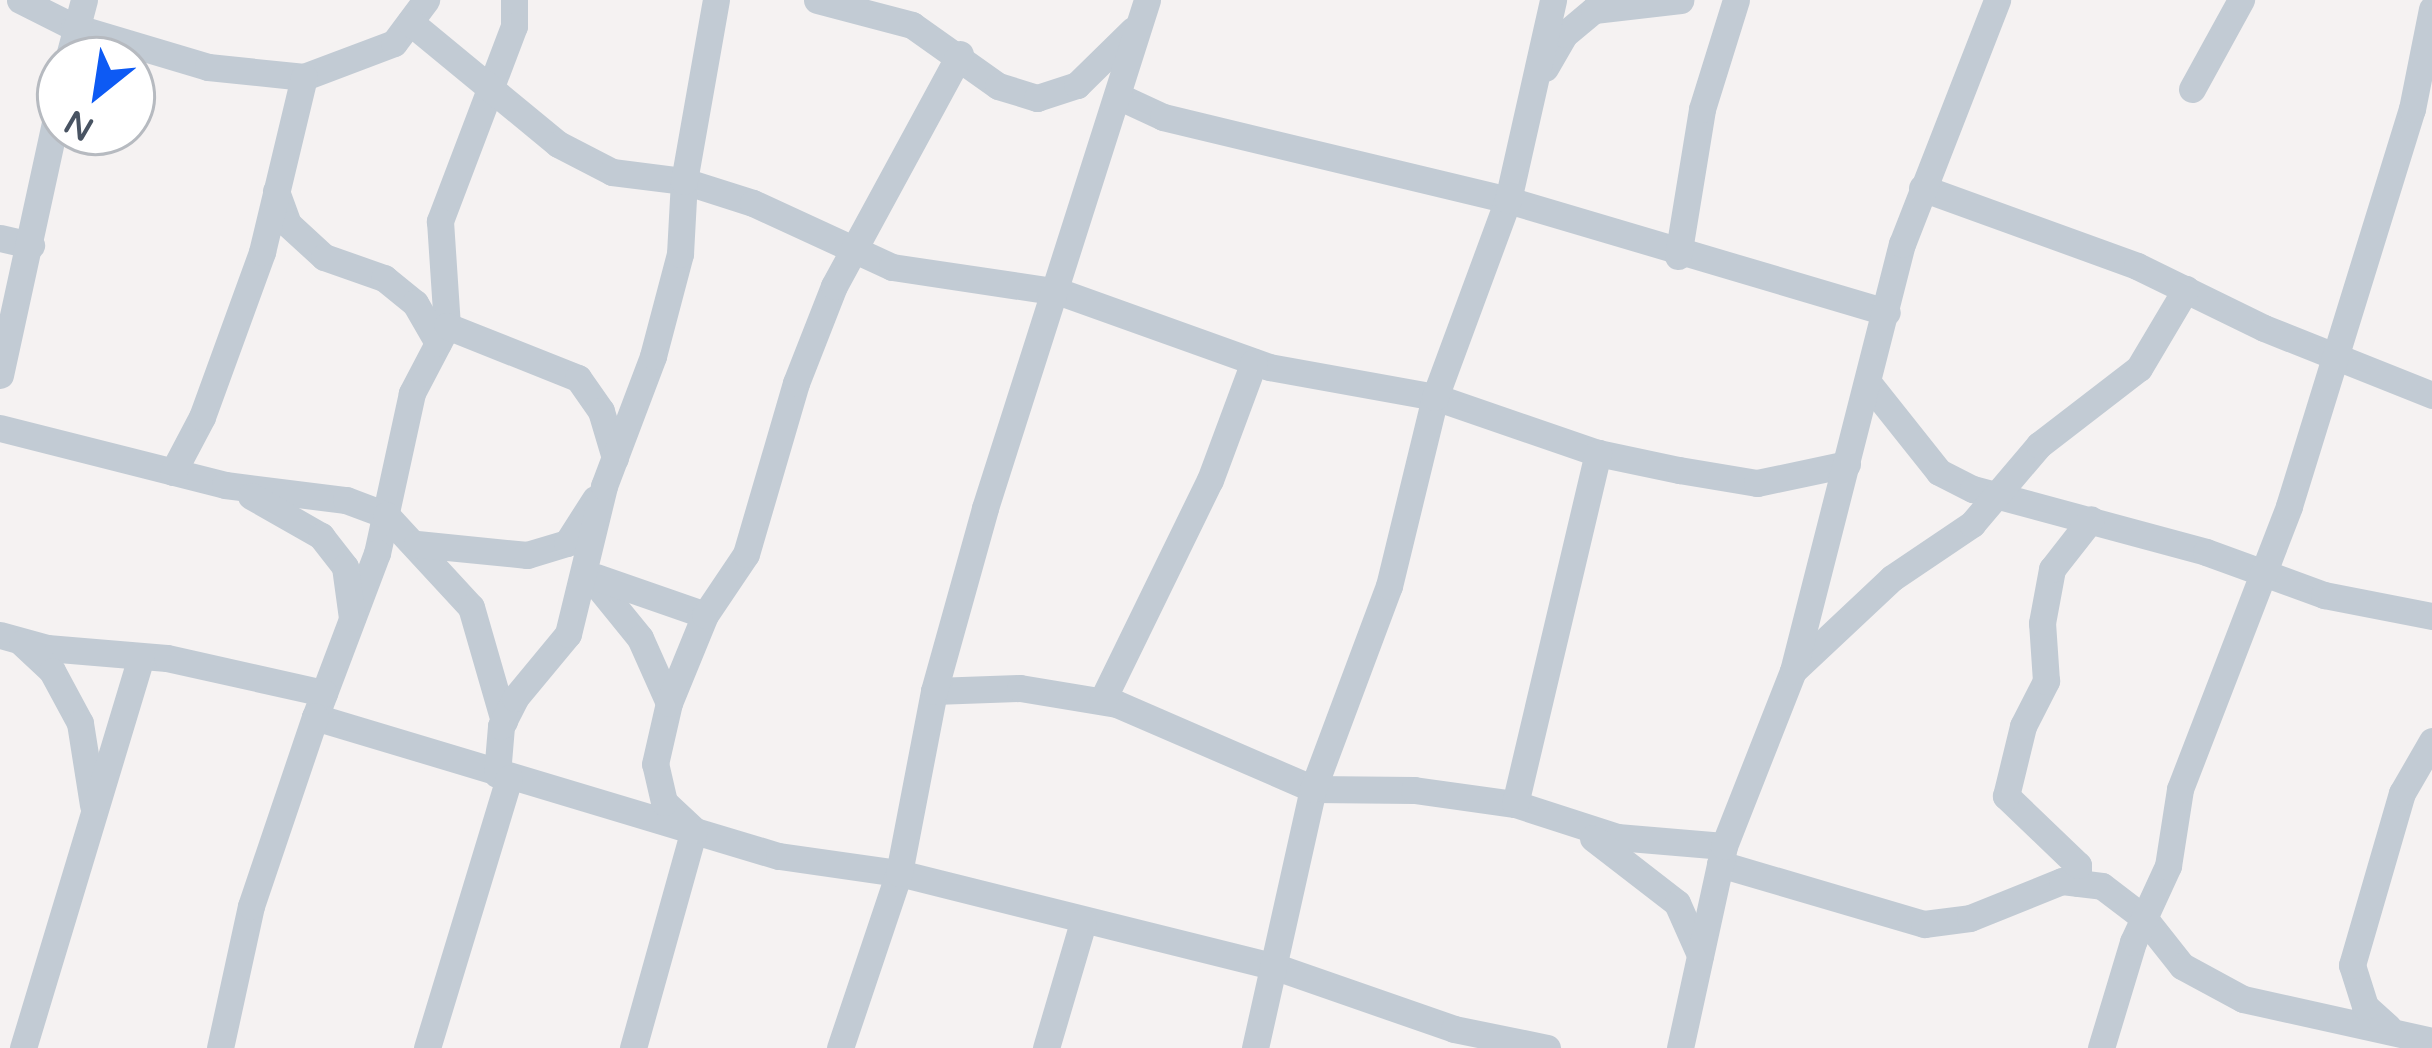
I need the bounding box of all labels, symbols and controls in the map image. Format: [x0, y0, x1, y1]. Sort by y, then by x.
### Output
north arrow [36, 36, 156, 156]
text: N [58, 101, 100, 149]

